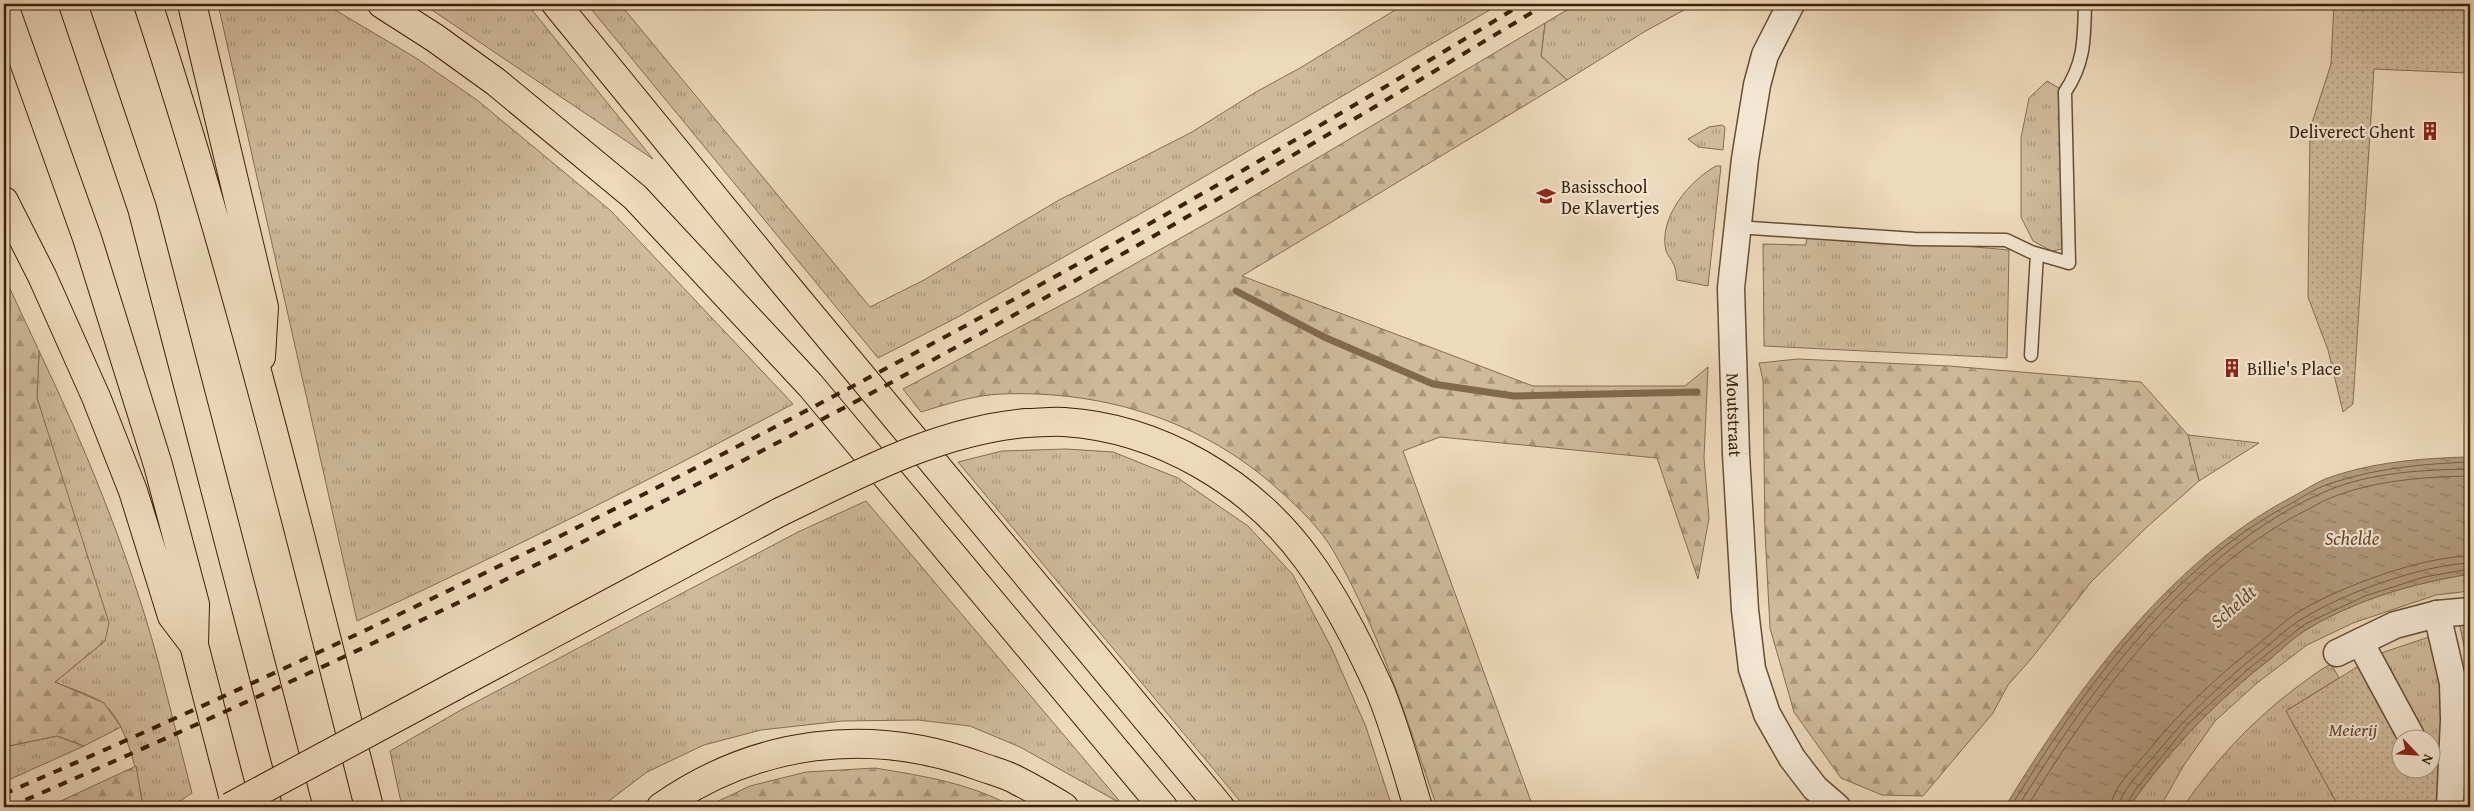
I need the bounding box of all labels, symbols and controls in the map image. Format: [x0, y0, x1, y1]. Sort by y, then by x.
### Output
place label: Deliverect Ghent [2289, 118, 2416, 145]
building icon: Deliverect Ghent [2419, 120, 2441, 142]
place label: Basisschool De Klavertjes [1561, 173, 1659, 221]
school or university icon: Basisschool De Klavertjes [1535, 185, 1557, 207]
place label: Billie's Place [2247, 355, 2341, 382]
building icon: Billie's Place [2221, 357, 2243, 379]
street label: Moutstraat [1720, 372, 1750, 458]
water label: Schelde [2325, 524, 2380, 552]
water label: Scheldt [2204, 577, 2263, 634]
park label: Meierij [2329, 716, 2378, 743]
north arrow [2392, 728, 2442, 778]
text: N [2416, 751, 2439, 769]

